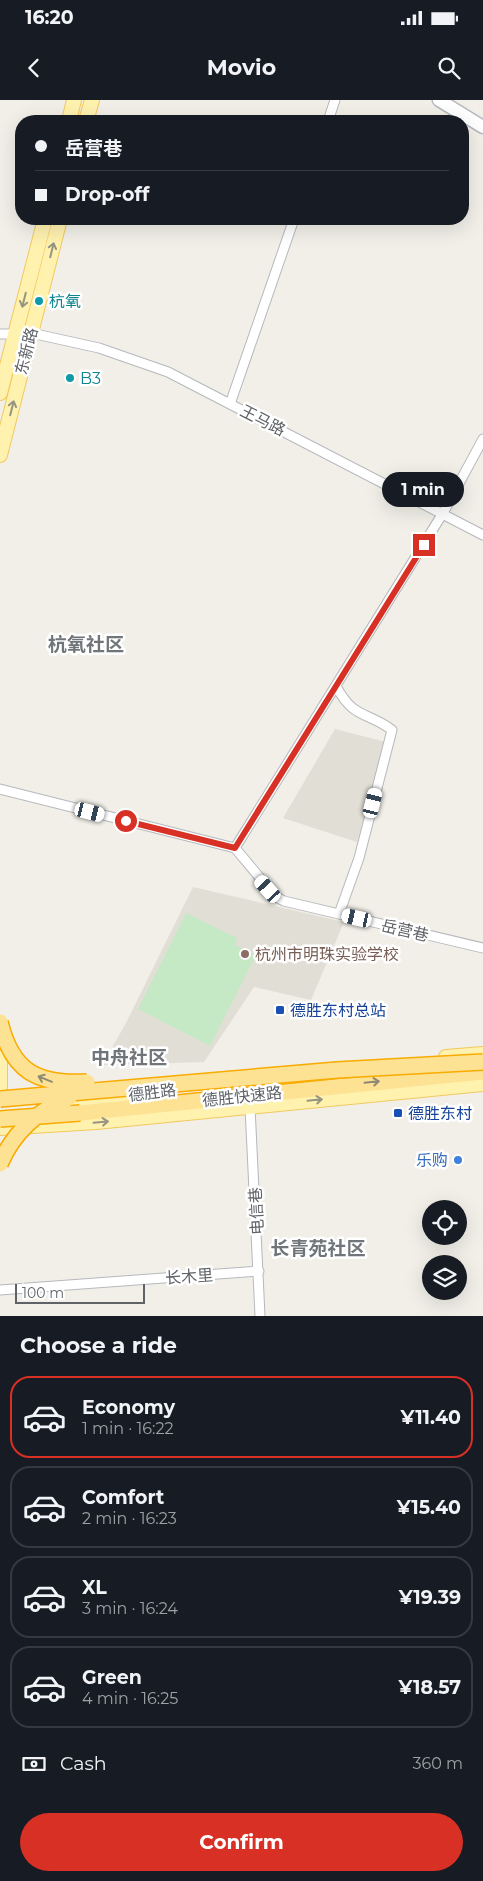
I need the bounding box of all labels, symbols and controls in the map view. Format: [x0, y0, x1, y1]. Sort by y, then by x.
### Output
text: 16:20 [25, 6, 74, 29]
icon: back [20, 54, 48, 82]
text: Movio [207, 54, 276, 81]
icon: search [435, 54, 463, 82]
text: 岳营巷 [65, 137, 122, 160]
text: Drop-off [65, 183, 149, 206]
one-way arrow [48, 243, 57, 259]
one-way arrow [19, 291, 28, 307]
place label: 杭氧 [49, 292, 81, 311]
marker: 杭氧 [33, 295, 45, 307]
street label: 东新路 [11, 326, 42, 377]
place label: B3 [80, 369, 101, 388]
marker: B3 [64, 372, 76, 384]
one-way arrow [8, 400, 17, 416]
street label: 王马路 [237, 401, 288, 440]
callout: 1 min [383, 472, 465, 508]
text: 1 min [401, 480, 445, 499]
route end [413, 534, 435, 556]
district label: 杭氧社区 [48, 633, 124, 656]
car [362, 787, 383, 819]
car [73, 801, 106, 823]
route start [115, 810, 137, 832]
car [252, 873, 283, 905]
car [340, 907, 373, 929]
street label: 岳营巷 [379, 916, 430, 945]
place label: 杭州市明珠实验学校 [255, 945, 399, 964]
marker: 杭州市明珠实验学校 [239, 948, 251, 960]
place label: 德胜东村总站 [290, 1001, 386, 1020]
marker: 德胜东村总站 [274, 1004, 286, 1016]
district label: 中舟社区 [91, 1046, 167, 1069]
one-way arrow [38, 1074, 53, 1083]
one-way arrow [364, 1077, 380, 1087]
street label: 德胜路 [127, 1080, 177, 1105]
street label: 德胜快速路 [201, 1083, 283, 1110]
one-way arrow [307, 1095, 323, 1105]
place label: 德胜东村 [408, 1104, 472, 1123]
marker: 德胜东村 [392, 1107, 404, 1119]
one-way arrow [93, 1117, 109, 1127]
place label: 乐购 [416, 1151, 448, 1170]
marker: 乐购 [452, 1154, 464, 1166]
street label: 电信巷 [246, 1187, 267, 1235]
map controls [422, 1200, 467, 1300]
button: locate [422, 1200, 467, 1245]
district label: 长青苑社区 [270, 1237, 366, 1260]
button: layers [422, 1255, 467, 1300]
street label: 长木里 [164, 1265, 214, 1288]
scale bar [15, 1281, 145, 1304]
text: 100 m [22, 1284, 64, 1302]
text: Choose a ride [20, 1332, 177, 1359]
icon: car [22, 1395, 67, 1440]
text: Economy [82, 1396, 175, 1419]
text: ¥11.40 [401, 1406, 461, 1429]
text: 1 min · 16:22 [82, 1419, 174, 1438]
icon: car [22, 1485, 67, 1530]
text: Comfort [82, 1486, 164, 1509]
text: ¥15.40 [397, 1496, 461, 1519]
text: 2 min · 16:23 [82, 1509, 177, 1528]
icon: car [22, 1575, 67, 1620]
text: XL [82, 1576, 107, 1599]
text: ¥19.39 [399, 1586, 461, 1609]
text: 3 min · 16:24 [82, 1599, 178, 1618]
icon: car [22, 1665, 67, 1710]
text: Green [82, 1666, 142, 1689]
text: ¥18.57 [398, 1676, 461, 1699]
text: 4 min · 16:25 [82, 1689, 178, 1708]
icon: cash [20, 1750, 48, 1778]
text: Cash [60, 1752, 107, 1775]
text: 360 m [412, 1754, 463, 1773]
button: Confirm [20, 1813, 463, 1871]

